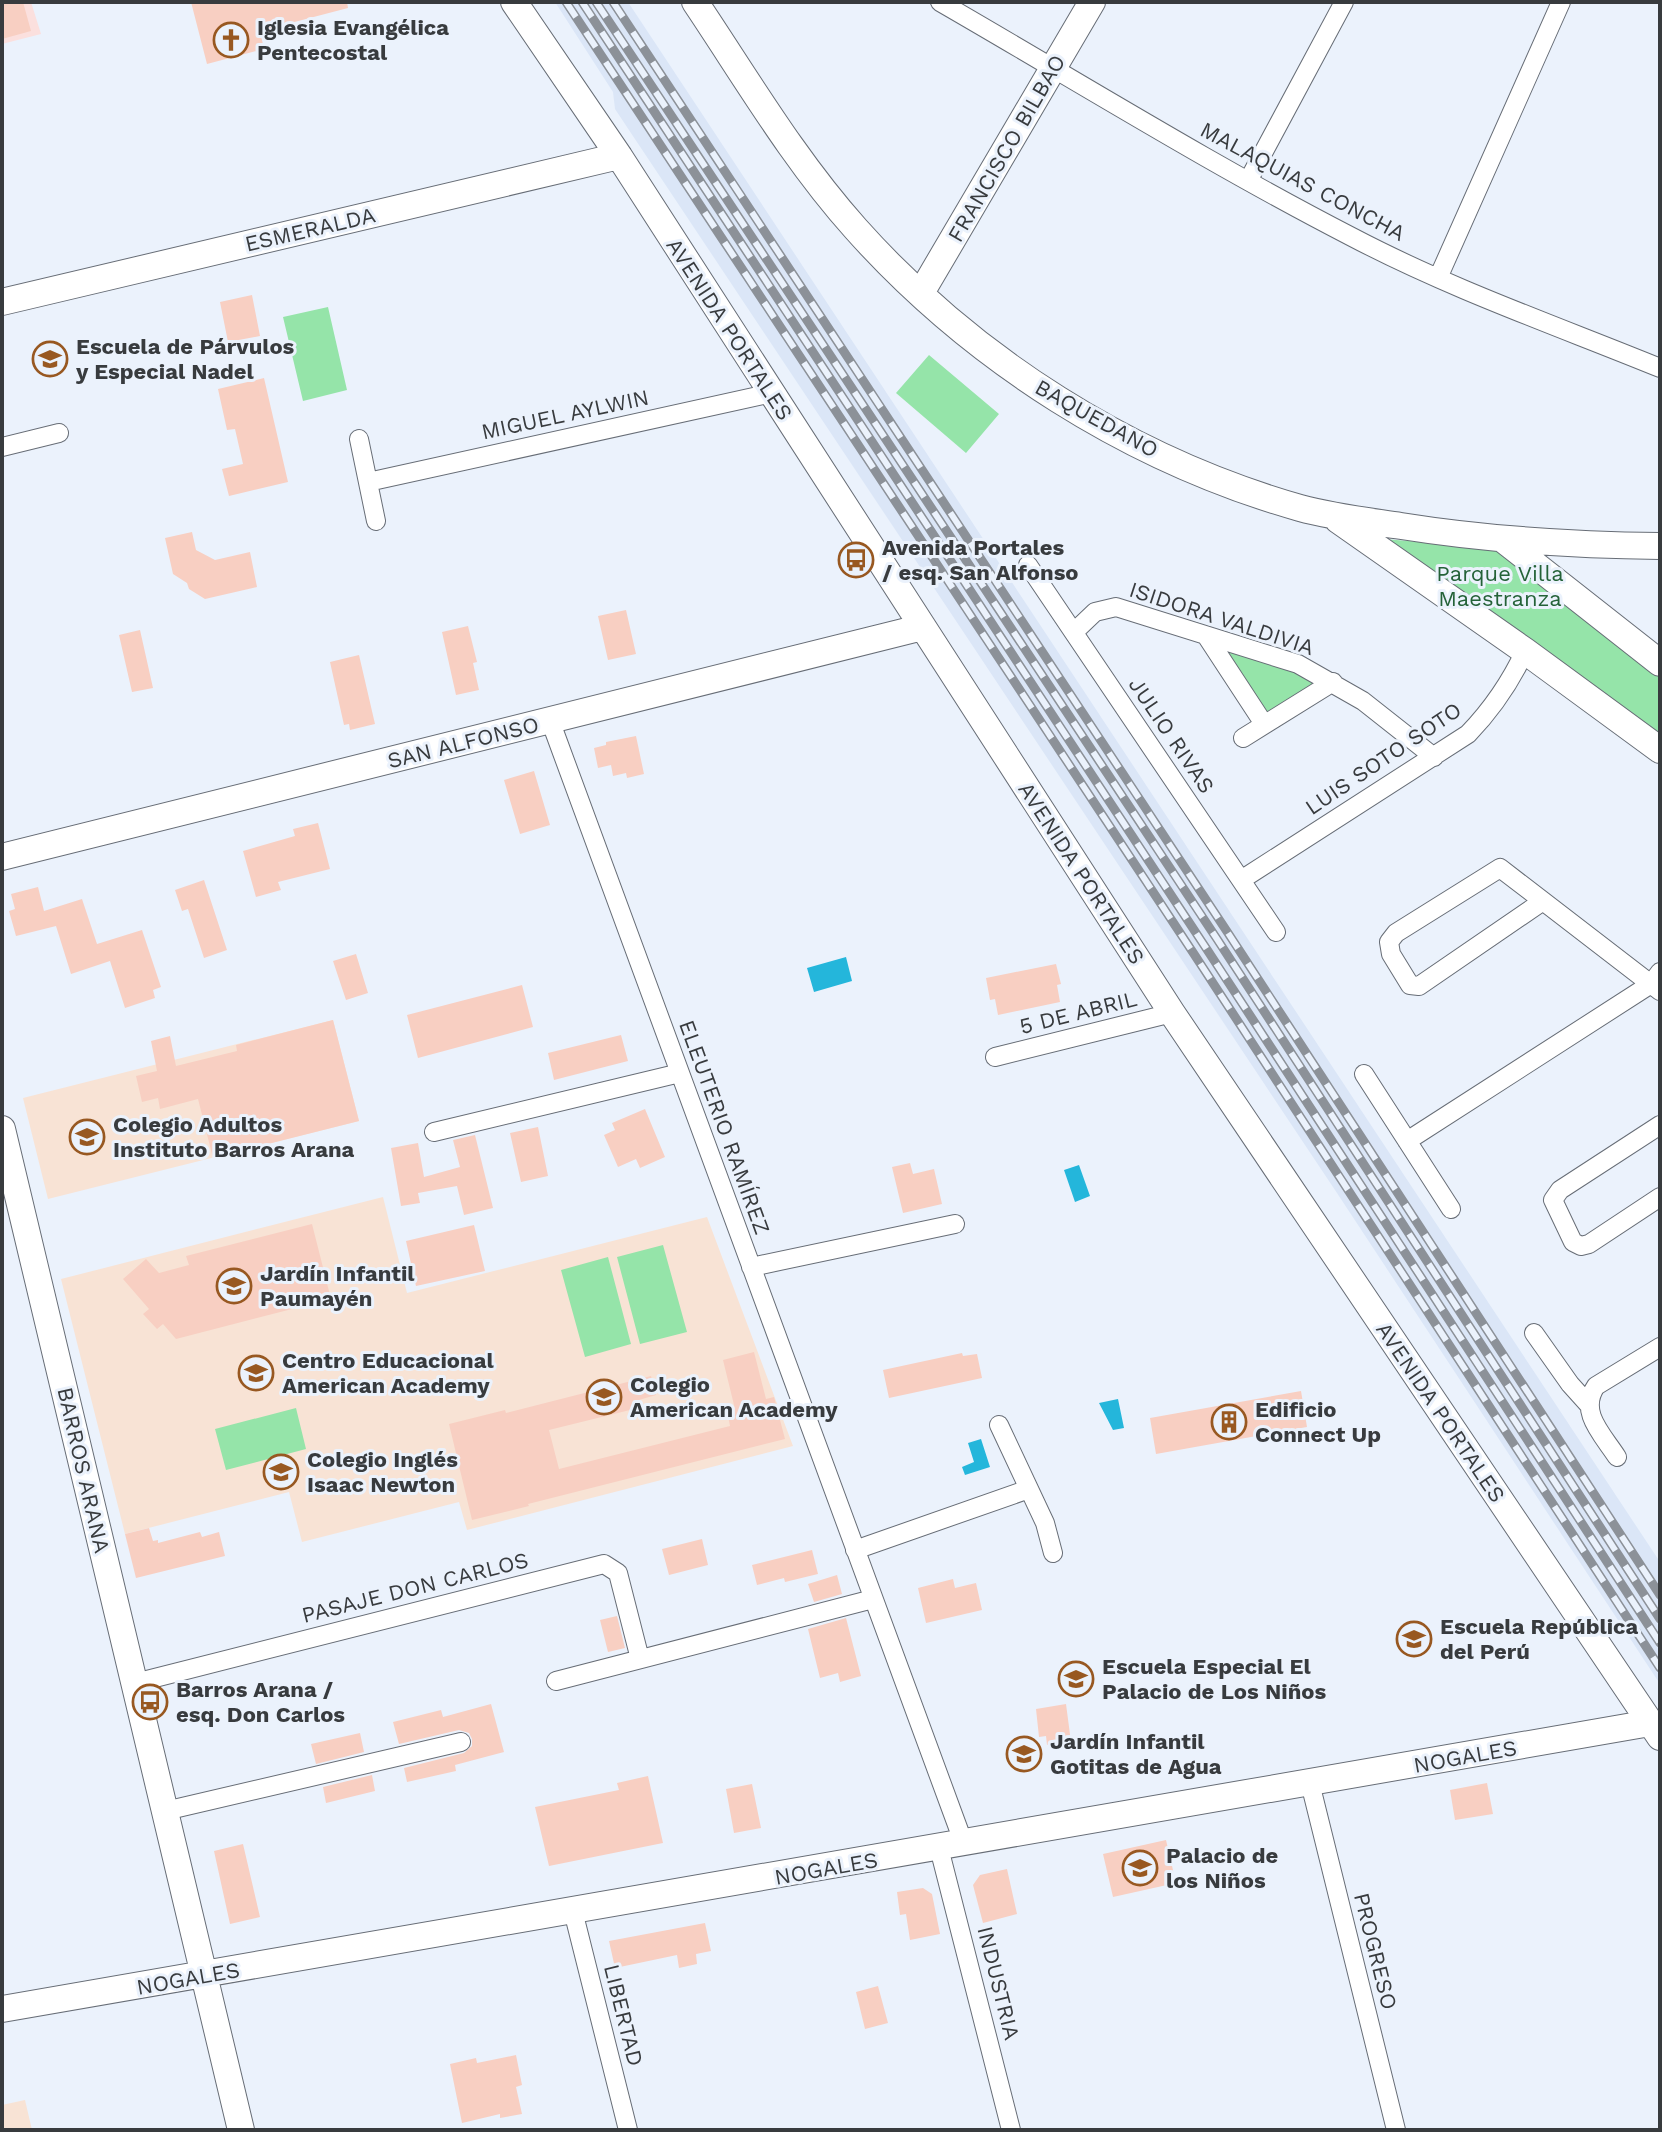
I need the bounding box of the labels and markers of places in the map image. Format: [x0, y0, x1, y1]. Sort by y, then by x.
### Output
place label: Iglesia Evangélica Pentecostal [257, 15, 449, 65]
church icon: Iglesia Evangélica Pentecostal [212, 21, 250, 59]
place label: Escuela de Párvulos y Especial Nadel [75, 334, 295, 384]
school or university icon: Escuela de Párvulos y Especial Nadel [31, 340, 69, 378]
place label: Avenida Portales / esq. San Alfonso [882, 535, 1079, 585]
bus stop icon: Avenida Portales / esq. San Alfonso [837, 541, 875, 579]
place label: Colegio Adultos Instituto Barros Arana [113, 1112, 355, 1162]
school or university icon: Colegio Adultos Instituto Barros Arana [68, 1118, 106, 1156]
place label: Jardín Infantil Paumayén [260, 1261, 415, 1311]
school or university icon: Jardín Infantil Paumayén [215, 1267, 253, 1305]
place label: Centro Educacional American Academy [282, 1348, 494, 1398]
school or university icon: Centro Educacional American Academy [237, 1354, 275, 1392]
place label: Colegio American Academy [630, 1372, 838, 1422]
school or university icon: Colegio American Academy [585, 1378, 623, 1416]
place label: Edificio Connect Up [1255, 1397, 1381, 1447]
building icon: Edificio Connect Up [1210, 1403, 1248, 1441]
place label: Colegio Inglés Isaac Newton [307, 1447, 458, 1497]
school or university icon: Colegio Inglés Isaac Newton [262, 1453, 300, 1491]
place label: Escuela República del Perú [1440, 1614, 1639, 1664]
school or university icon: Escuela República del Perú [1395, 1620, 1433, 1658]
place label: Escuela Especial El Palacio de Los Niños [1102, 1654, 1326, 1704]
school or university icon: Escuela Especial El Palacio de Los Niños [1057, 1660, 1095, 1698]
place label: Barros Arana / esq. Don Carlos [176, 1677, 345, 1727]
bus stop icon: Barros Arana / esq. Don Carlos [131, 1683, 169, 1721]
place label: Jardín Infantil Gotitas de Agua [1050, 1729, 1222, 1779]
school or university icon: Jardín Infantil Gotitas de Agua [1005, 1735, 1043, 1773]
place label: Palacio de los Niños [1166, 1843, 1278, 1893]
school or university icon: Palacio de los Niños [1121, 1849, 1159, 1887]

